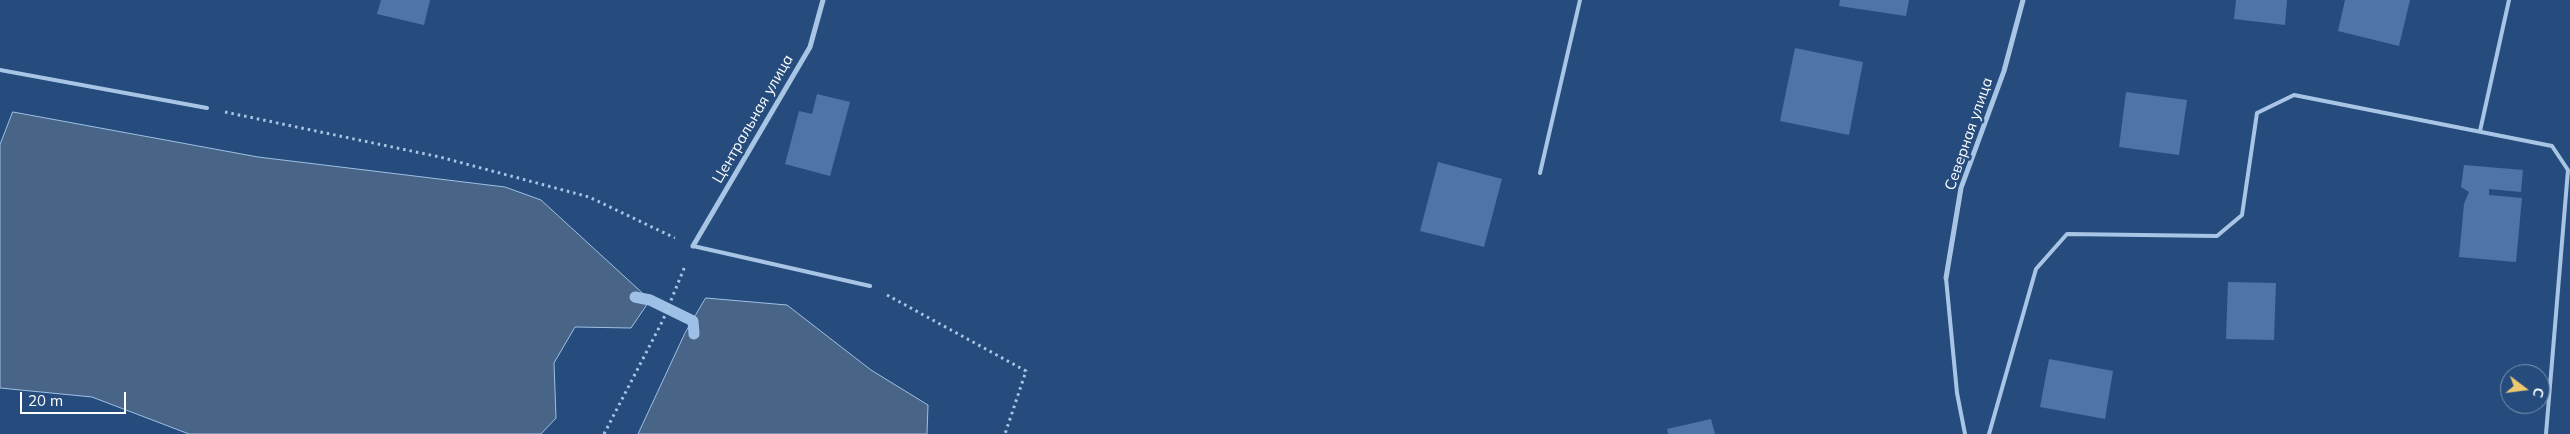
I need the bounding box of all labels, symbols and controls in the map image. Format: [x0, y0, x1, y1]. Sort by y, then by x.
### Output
street label: Центральная улица [709, 52, 797, 186]
street label: Северная улица [1941, 75, 1997, 193]
north arrow [2500, 364, 2550, 414]
scale bar [22, 382, 129, 414]
text: С [2529, 386, 2548, 400]
text: 20 m [28, 391, 63, 410]

